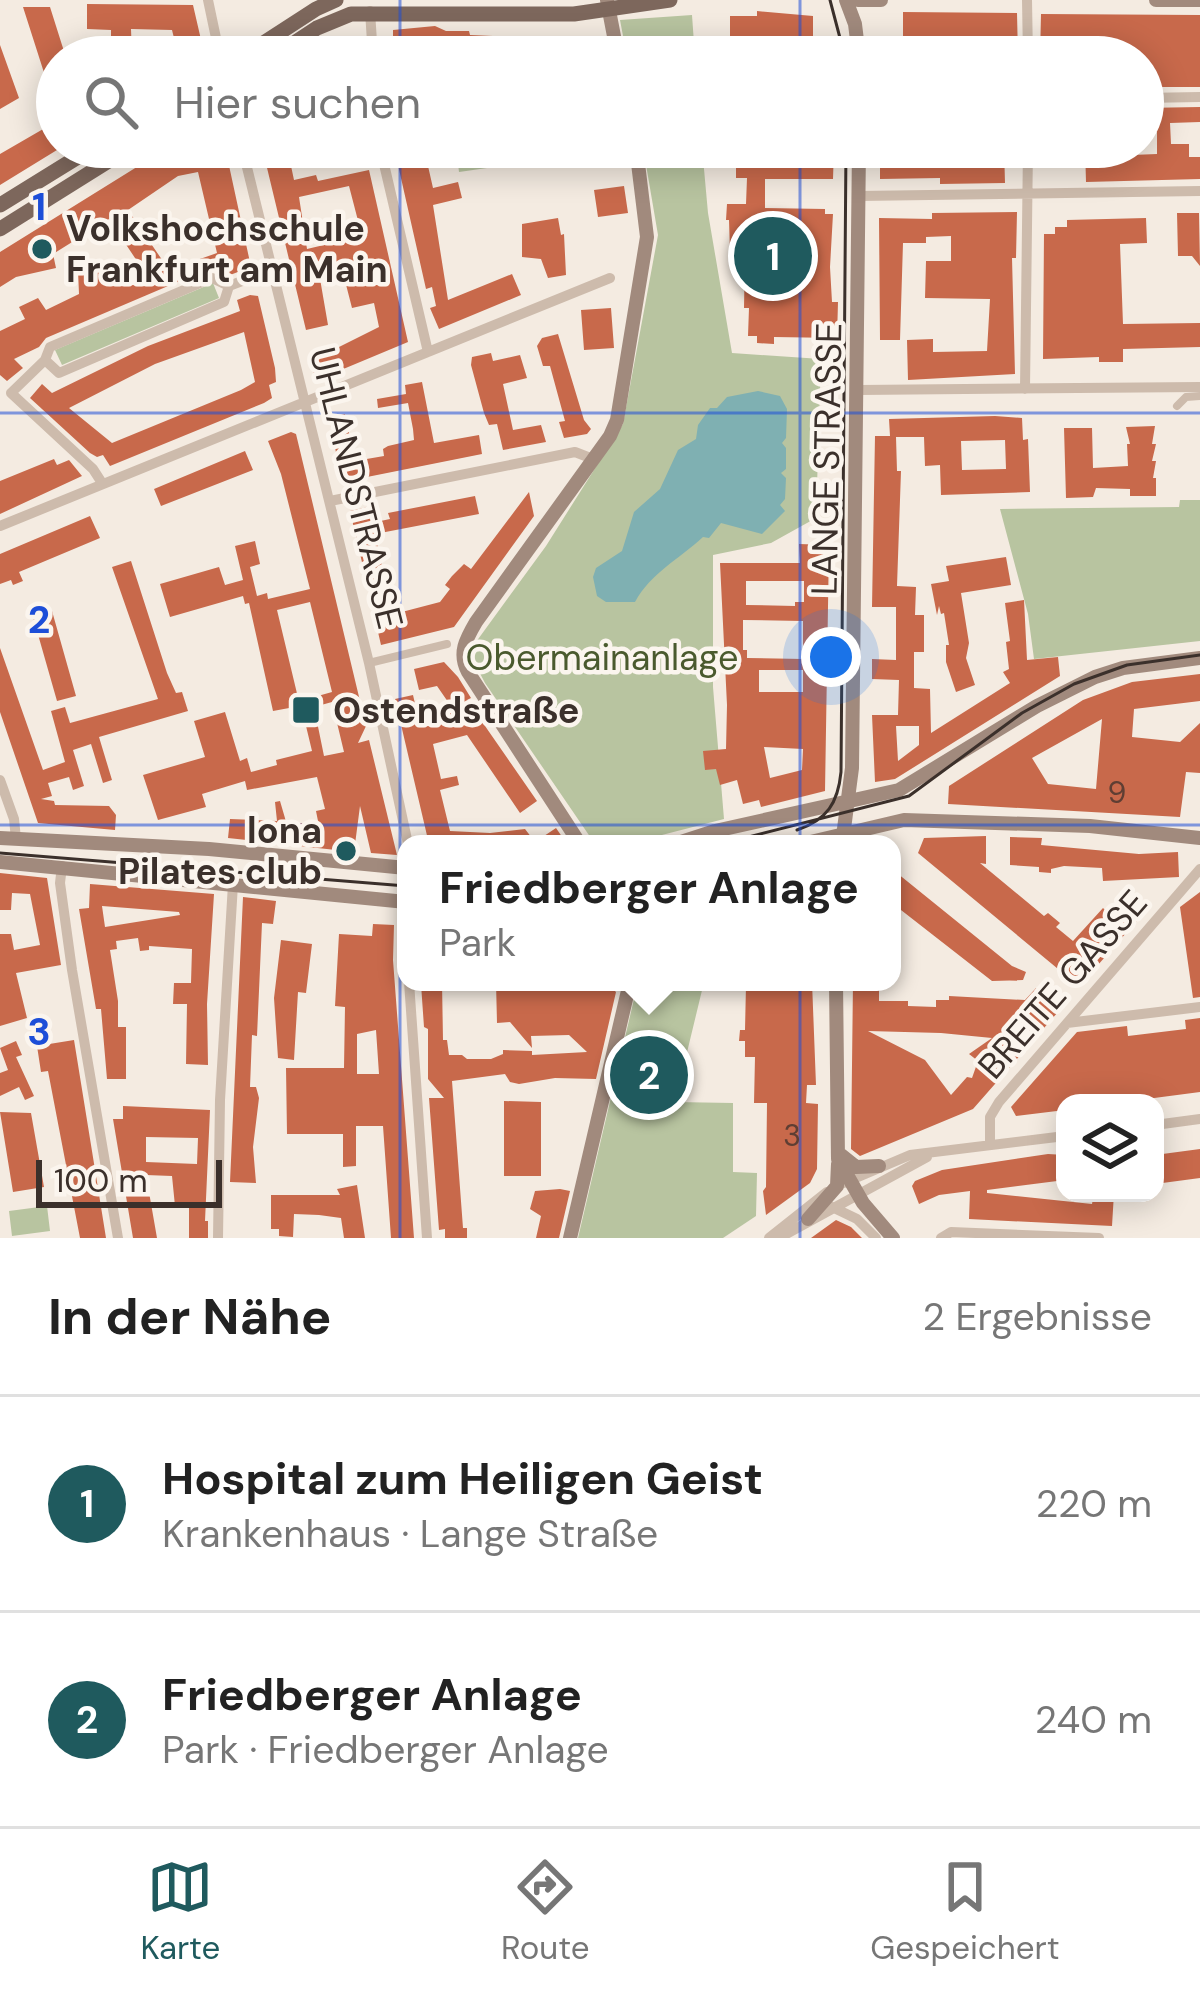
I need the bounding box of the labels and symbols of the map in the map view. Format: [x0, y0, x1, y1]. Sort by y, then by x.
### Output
text: 1 [32, 181, 46, 232]
place label: Volkshochschule Frankfurt am Main [66, 205, 388, 293]
pin: 1 [734, 211, 812, 301]
marker: Volkshochschule Frankfurt am Main [29, 236, 55, 262]
street label: LANGE STRASSE [801, 322, 852, 596]
street label: UHLANDSTRASSE [299, 342, 414, 634]
text: 2 [28, 594, 50, 645]
your location [801, 627, 861, 687]
park label: Obermainanlage [466, 634, 738, 681]
place label: Ostendstraße [333, 687, 580, 734]
marker: Ostendstraße [290, 694, 322, 726]
house number: 9 [1108, 773, 1126, 812]
place label: lona Pilates club [118, 807, 322, 895]
marker: lona Pilates club [333, 838, 359, 864]
street label: BREITE GASSE [967, 880, 1157, 1089]
text: 3 [27, 1006, 51, 1057]
pin: 2 [610, 1030, 688, 1120]
house number: 3 [783, 1116, 801, 1155]
scale bar [36, 1154, 222, 1207]

